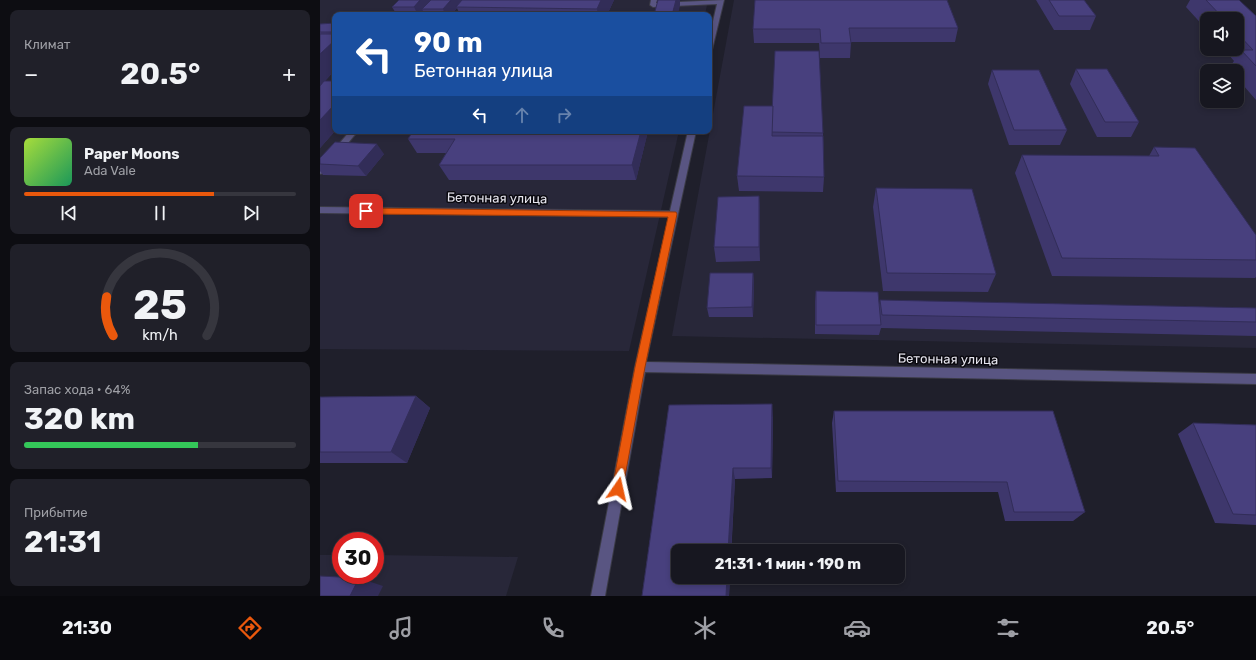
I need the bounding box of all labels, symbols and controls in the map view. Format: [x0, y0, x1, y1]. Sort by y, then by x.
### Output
map controls [1200, 12, 1244, 108]
button: sound [1200, 12, 1244, 56]
text: 90 m [414, 26, 483, 59]
icon: left [348, 28, 400, 80]
text: Климат [24, 37, 70, 52]
text: 20.5° [120, 56, 200, 92]
text: Бетонная улица [414, 60, 553, 82]
text: − [24, 61, 38, 88]
text: + [282, 61, 296, 88]
button: layers [1200, 64, 1244, 108]
icon: left [469, 104, 491, 126]
icon: ahead [511, 104, 533, 126]
icon: right [553, 104, 575, 126]
text: Paper Moons [84, 145, 180, 163]
text: Ada Vale [84, 163, 136, 178]
street label: Бетонная улица [447, 190, 547, 206]
pin [349, 194, 383, 228]
icon: arrive [355, 200, 377, 222]
icon: previous [58, 202, 80, 224]
icon: pause [149, 202, 171, 224]
icon: next [240, 202, 262, 224]
text: 25 [133, 280, 187, 329]
text: km/h [142, 327, 178, 344]
street label: Бетонная улица [898, 351, 998, 367]
text: Запас хода · 64% [24, 382, 130, 397]
text: 320 km [24, 401, 135, 437]
position arrow [597, 468, 639, 510]
text: Прибытие [24, 505, 88, 520]
text: 21:31 [24, 524, 101, 560]
speed limit sign: 30 [332, 532, 384, 584]
text: 21:31 · 1 мин · 190 m [715, 555, 861, 573]
icon: directions [236, 614, 264, 642]
icon: music [387, 614, 415, 642]
icon: phone [539, 614, 567, 642]
icon: climate [691, 614, 719, 642]
icon: car [843, 614, 871, 642]
icon: filters [994, 614, 1022, 642]
text: 21:30 [62, 617, 112, 639]
text: 20.5° [1146, 617, 1194, 639]

